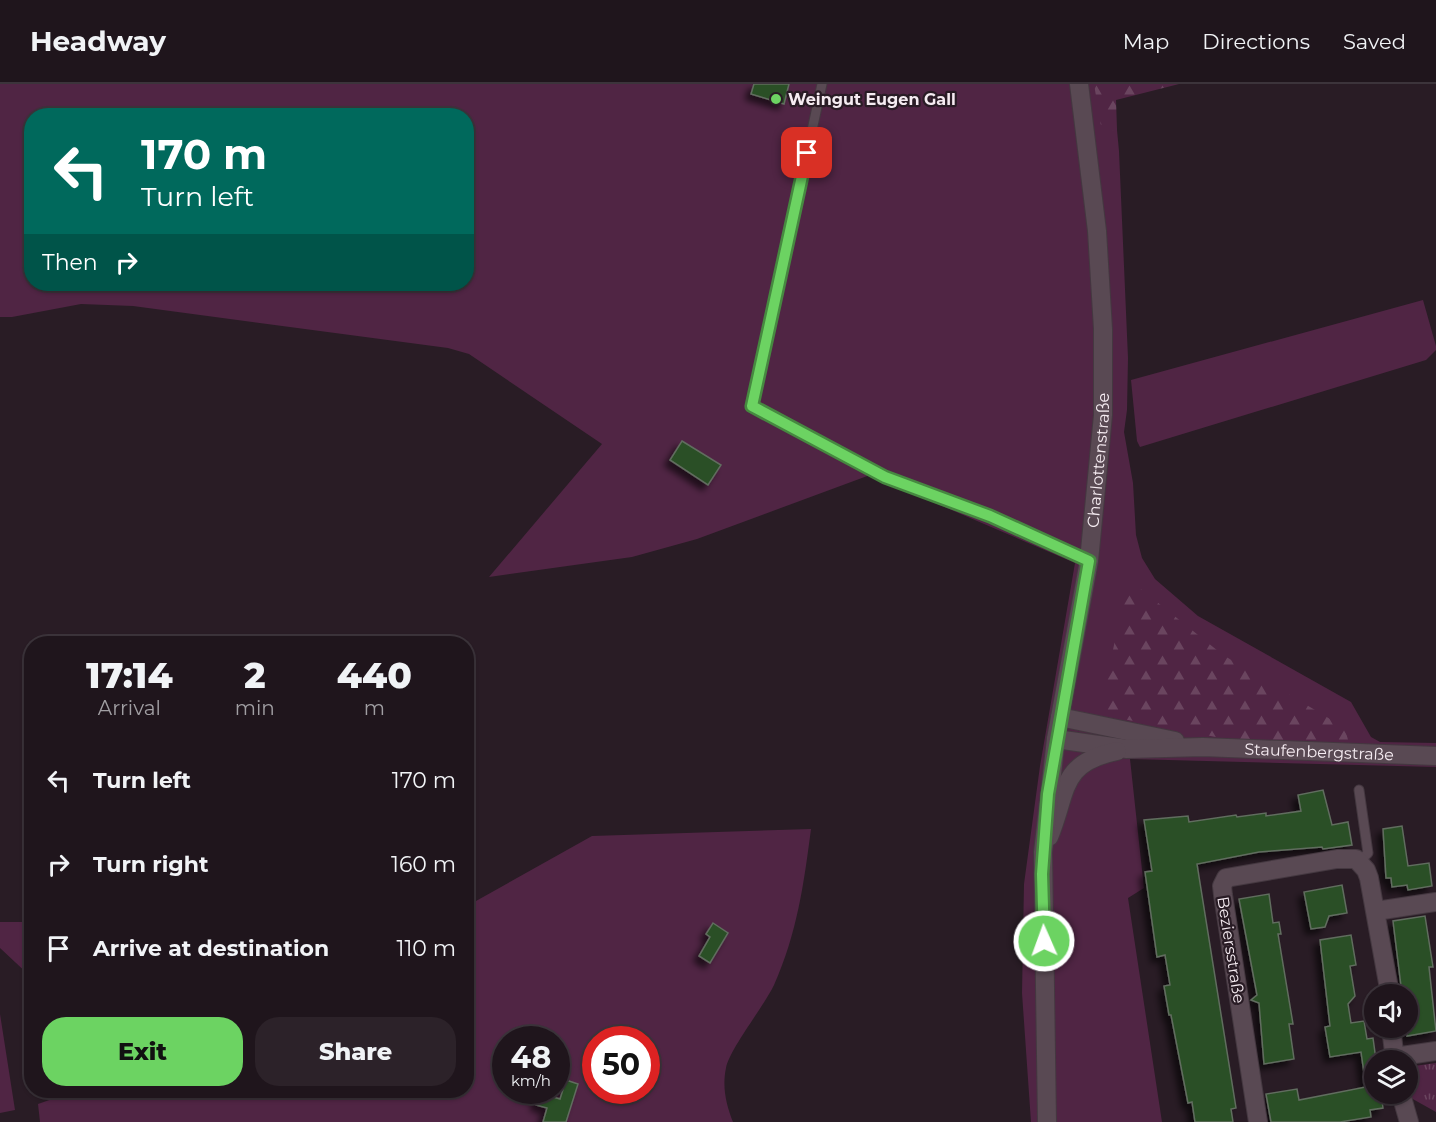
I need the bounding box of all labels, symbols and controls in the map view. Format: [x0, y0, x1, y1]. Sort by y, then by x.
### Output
text: Headway [30, 24, 166, 58]
text: Map [1123, 29, 1169, 54]
text: Directions [1202, 29, 1310, 54]
text: Saved [1343, 29, 1406, 54]
place label: Weingut Eugen Gall [788, 90, 956, 109]
marker: Weingut Eugen Gall [769, 92, 783, 106]
pin [781, 127, 832, 178]
text: 170 m [141, 128, 267, 180]
icon: left [42, 132, 120, 210]
icon: arrive [790, 136, 823, 169]
text: Turn left [141, 180, 254, 213]
icon: right [110, 246, 143, 279]
text: Then [42, 249, 98, 276]
street label: Charlottenstraße [1083, 393, 1113, 528]
text: 17:14 [86, 653, 173, 697]
text: 2 [244, 653, 266, 697]
text: 440 [337, 653, 412, 697]
text: Arrival [98, 696, 161, 720]
text: min [235, 696, 275, 720]
text: m [364, 696, 385, 720]
street label: Staufenbergstraße [1244, 739, 1394, 764]
icon: left [42, 764, 75, 797]
text: Turn left [93, 767, 191, 794]
text: 170 m [392, 767, 456, 794]
icon: right [42, 848, 75, 881]
text: Turn right [93, 851, 208, 878]
text: 160 m [391, 851, 456, 878]
street label: Beziersstraße [1213, 895, 1249, 1005]
position arrow [1012, 909, 1076, 973]
icon: arrive [42, 932, 75, 965]
text: Arrive at destination [93, 935, 329, 962]
text: 110 m [396, 935, 456, 962]
map controls [1364, 984, 1418, 1104]
button: sound [1364, 984, 1418, 1038]
button: Exit [42, 1017, 243, 1086]
button: Share [255, 1017, 456, 1086]
speed limit sign: 50 [582, 1026, 660, 1104]
text: 48 [511, 1039, 551, 1076]
button: layers [1364, 1050, 1418, 1104]
text: km/h [511, 1071, 551, 1090]

